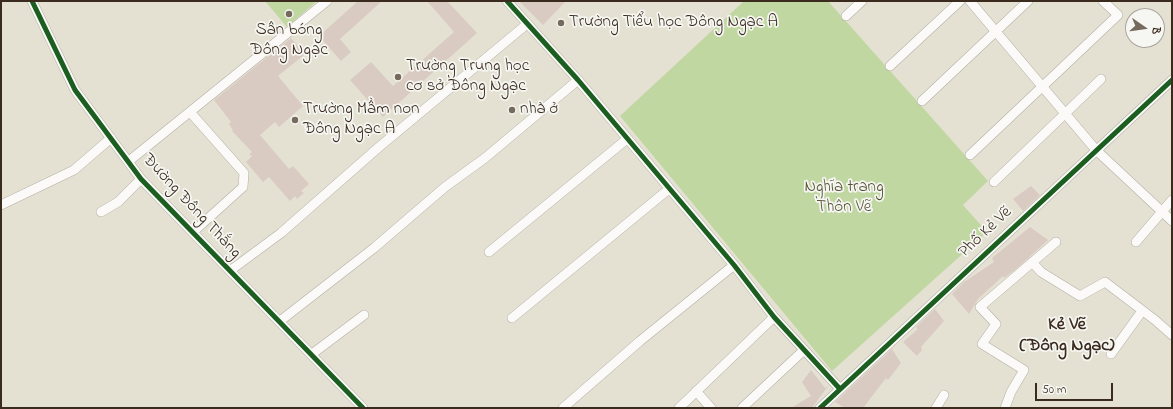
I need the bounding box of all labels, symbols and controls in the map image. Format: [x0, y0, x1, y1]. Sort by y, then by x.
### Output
north arrow [1125, 8, 1165, 48]
marker: Sân bóng Đông Ngạc [284, 9, 294, 19]
place label: Trường Tiểu học Đông Ngạc A [569, 13, 778, 33]
marker: Trường Tiểu học Đông Ngạc A [556, 18, 566, 28]
place label: Sân bóng Đông Ngạc [250, 21, 328, 61]
text: B [1147, 25, 1164, 36]
place label: Trường Trung học cơ sở Đông Ngạc [406, 57, 529, 97]
marker: Trường Trung học cơ sở Đông Ngạc [393, 72, 403, 82]
place label: Trường Mầm non Đông Ngạc A [303, 100, 419, 140]
place label: nhà ở [520, 100, 558, 120]
marker: nhà ở [507, 105, 517, 115]
marker: Trường Mầm non Đông Ngạc A [290, 115, 300, 125]
street label: Đường Đông Thắng [137, 150, 245, 264]
park label: Nghĩa trang Thôn Vẽ [804, 178, 884, 218]
street label: Phố Kẻ Vẽ [955, 203, 1017, 263]
district label: Kẻ Vẽ (Đông Ngạc) [1020, 315, 1114, 358]
scale bar [1037, 375, 1115, 401]
text: 50 m [1042, 381, 1066, 399]

